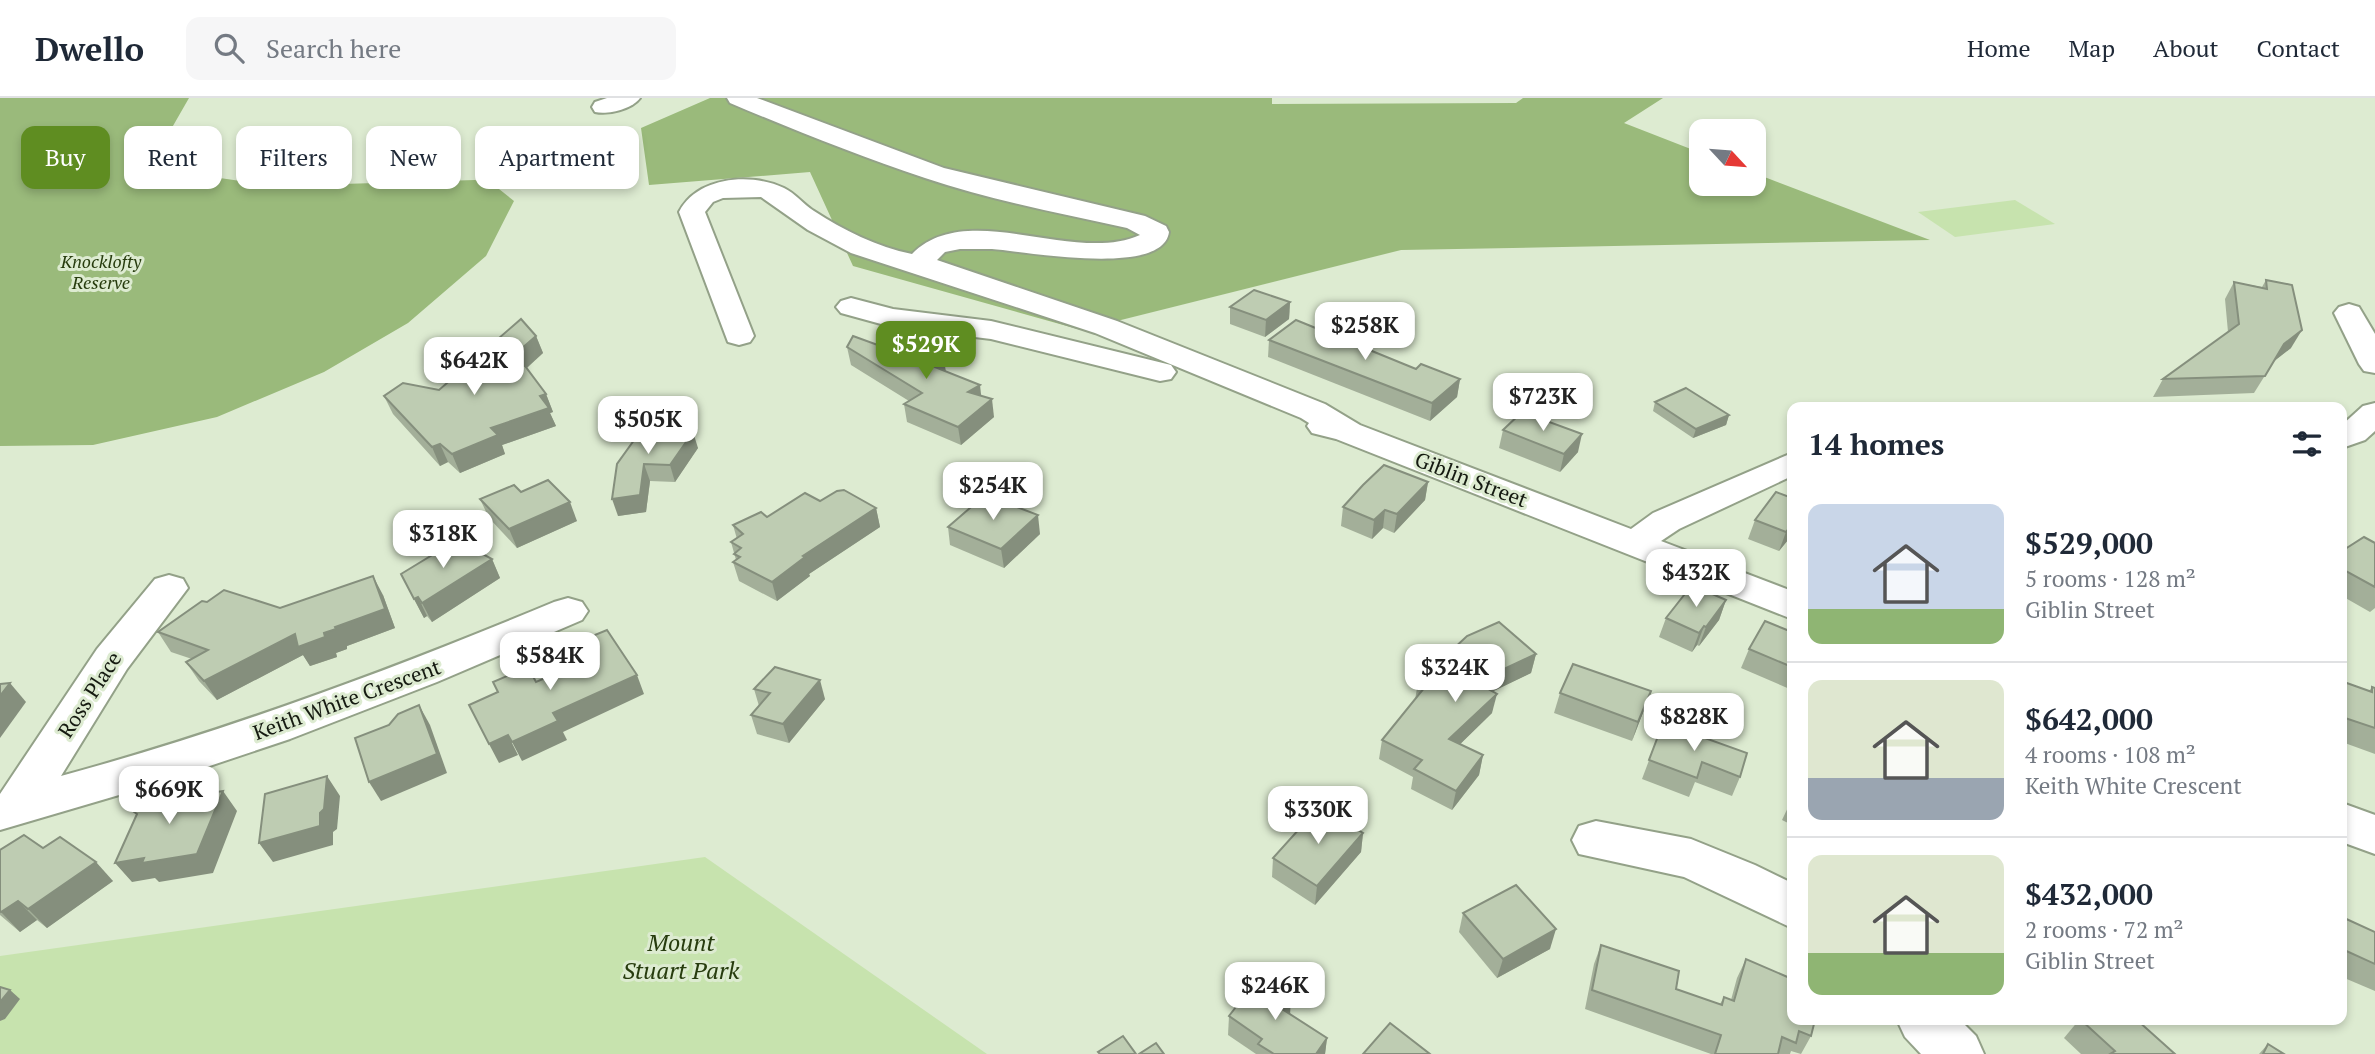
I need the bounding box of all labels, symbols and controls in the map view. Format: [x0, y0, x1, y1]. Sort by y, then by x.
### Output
search box [186, 17, 676, 80]
text: Dwello [35, 27, 144, 70]
icon: search [210, 29, 248, 67]
text: Search here [266, 31, 401, 65]
text: Home [1967, 32, 2031, 64]
text: Map [2069, 32, 2115, 64]
text: About [2153, 32, 2219, 64]
text: Contact [2257, 32, 2340, 64]
north arrow [1689, 119, 1766, 196]
map controls [1689, 119, 1766, 196]
chip: Buy [21, 126, 110, 189]
chip: Rent [124, 126, 222, 189]
chip: Filters [236, 126, 352, 189]
chip: New [366, 126, 461, 189]
chip: Apartment [475, 126, 639, 189]
park label: Knocklofty Reserve [60, 249, 142, 294]
pin: $258K [1316, 302, 1414, 362]
text: $258K [1331, 309, 1399, 340]
pin: $529K [877, 322, 975, 381]
text: $529K [892, 328, 960, 359]
pin: $642K [425, 338, 523, 397]
text: $642K [440, 344, 508, 375]
pin: $723K [1494, 374, 1592, 433]
text: $723K [1509, 380, 1577, 411]
pin: $505K [599, 396, 697, 456]
text: $505K [614, 403, 682, 434]
text: 14 homes [1808, 424, 1944, 464]
icon: filters [2288, 425, 2326, 463]
street label: Giblin Street [1411, 445, 1532, 513]
pin: $254K [944, 462, 1042, 522]
text: $254K [959, 469, 1027, 500]
pin: $318K [394, 510, 492, 570]
text: $318K [409, 517, 477, 548]
text: $529,000 [2025, 523, 2153, 563]
icon: home [1864, 532, 1948, 616]
pin: $432K [1647, 550, 1745, 609]
text: $432K [1662, 556, 1730, 587]
text: 5 rooms · 128 m² [2025, 563, 2196, 594]
text: Giblin Street [2025, 594, 2155, 625]
pin: $584K [501, 632, 599, 692]
text: $584K [516, 639, 584, 670]
pin: $324K [1406, 644, 1504, 704]
street label: Ross Place [51, 646, 127, 743]
text: $324K [1421, 651, 1489, 682]
street label: Keith White Crescent [249, 652, 445, 746]
pin: $828K [1645, 694, 1743, 753]
text: $642,000 [2025, 699, 2153, 739]
text: $828K [1660, 700, 1728, 731]
icon: home [1864, 708, 1948, 792]
text: 4 rooms · 108 m² [2025, 739, 2196, 770]
pin: $669K [120, 766, 218, 826]
text: Keith White Crescent [2025, 770, 2242, 801]
text: $669K [135, 773, 203, 804]
pin: $330K [1269, 786, 1367, 846]
text: $330K [1284, 793, 1352, 824]
text: $432,000 [2025, 874, 2153, 914]
icon: home [1864, 883, 1948, 967]
text: 2 rooms · 72 m² [2025, 914, 2184, 945]
park label: Mount Stuart Park [622, 926, 740, 986]
text: Giblin Street [2025, 945, 2155, 976]
pin: $246K [1226, 962, 1324, 1022]
text: $246K [1241, 969, 1309, 1000]

